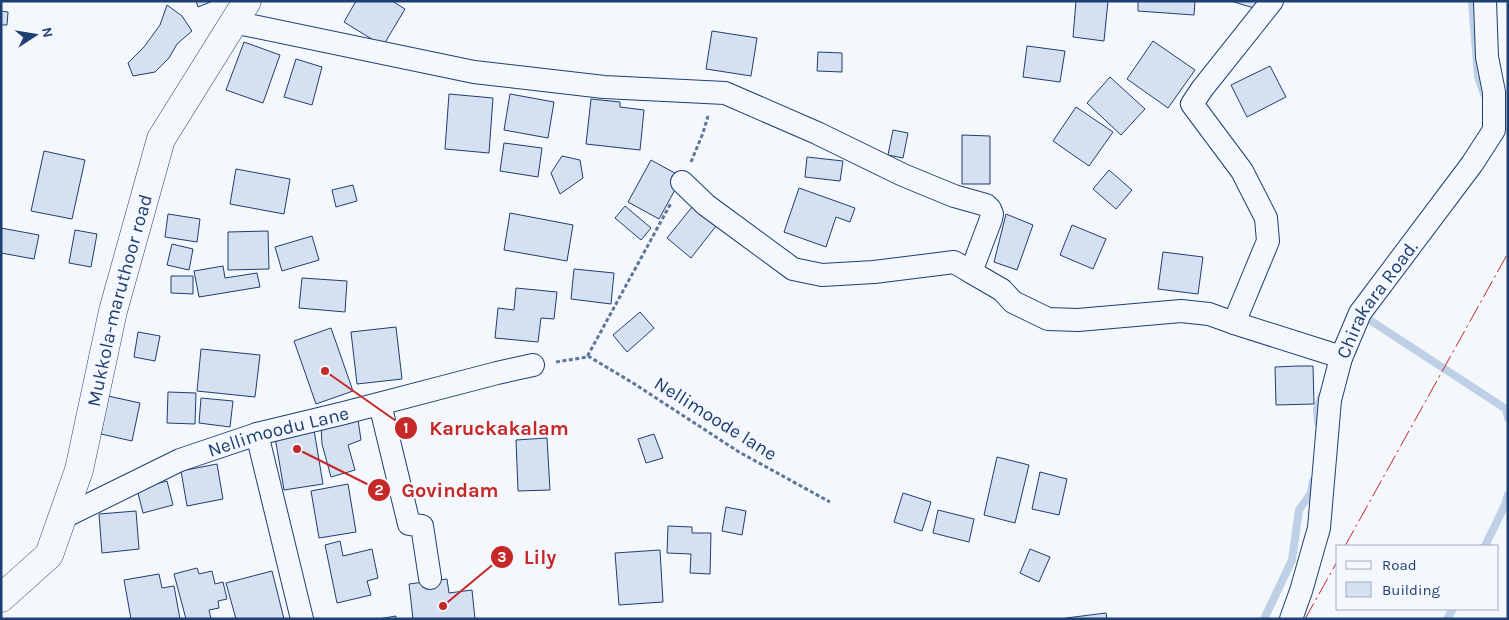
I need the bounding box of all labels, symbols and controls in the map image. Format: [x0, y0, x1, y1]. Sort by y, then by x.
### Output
north arrow [10, 10, 60, 60]
text: N [38, 26, 57, 39]
street label: Mukkola-maruthoor road [83, 192, 157, 409]
street label: Chirakara Road. [1332, 236, 1423, 362]
street label: Nellimoode lane [650, 372, 781, 465]
street label: Nellimoodu Lane [205, 402, 351, 462]
callout: Karuckakalam [394, 410, 578, 445]
text: Karuckakalam [429, 417, 569, 440]
text: 1 [403, 419, 409, 437]
callout: Govindam [366, 473, 508, 508]
text: Govindam [401, 479, 499, 502]
text: 2 [374, 481, 384, 499]
callout: Lily [489, 539, 567, 574]
legend [1336, 545, 1499, 610]
text: Lily [524, 546, 556, 569]
text: 3 [497, 548, 507, 566]
text: Road [1382, 556, 1417, 574]
text: Building [1382, 581, 1440, 599]

